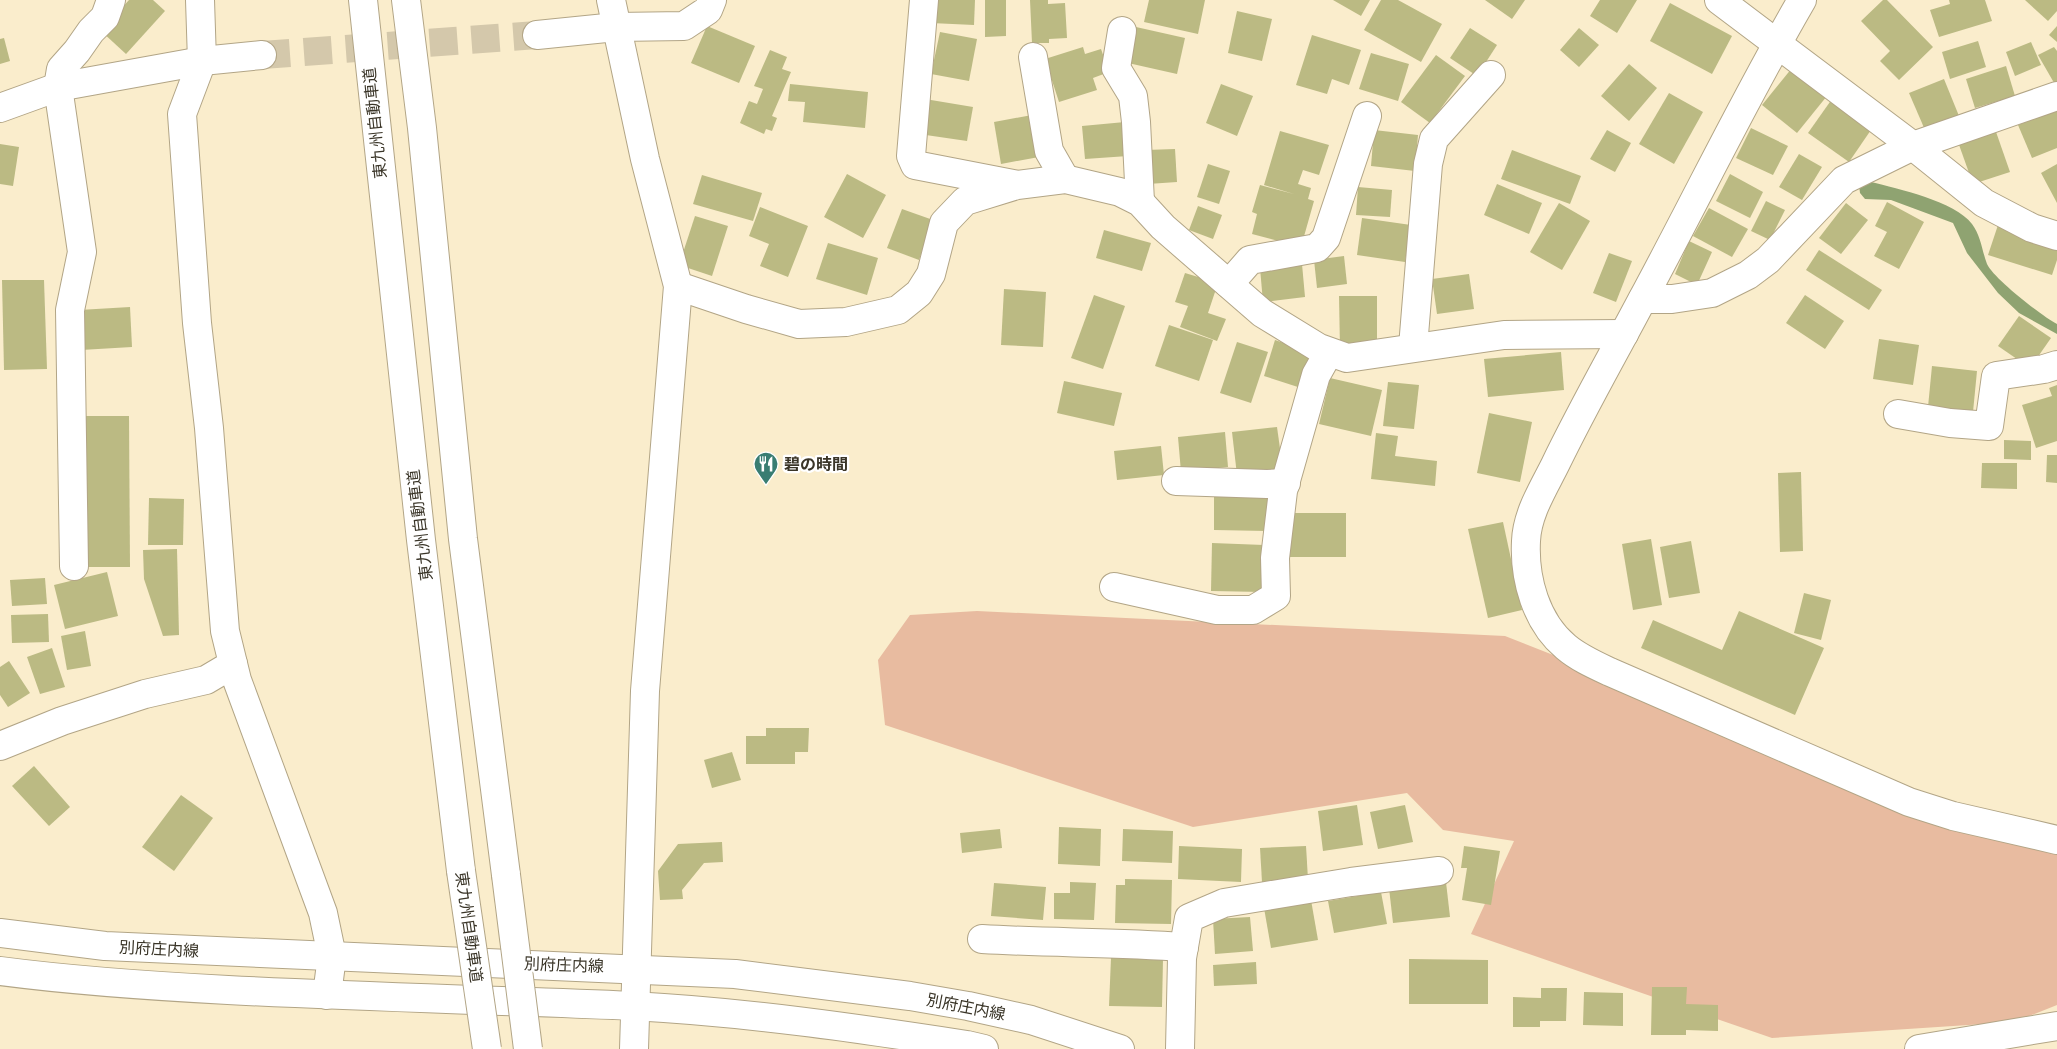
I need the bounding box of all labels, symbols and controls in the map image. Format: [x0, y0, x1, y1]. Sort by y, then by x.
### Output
street label: 東九州自動車道 [360, 66, 390, 180]
restaurant icon: 碧の時間 [753, 451, 779, 485]
place label: 碧の時間 [784, 455, 848, 474]
street label: 東九州自動車道 [404, 468, 436, 582]
street label: 東九州自動車道 [452, 870, 486, 984]
street label: 別府庄内線 [119, 937, 199, 961]
street label: 別府庄内線 [524, 954, 604, 976]
street label: 別府庄内線 [925, 990, 1007, 1024]

